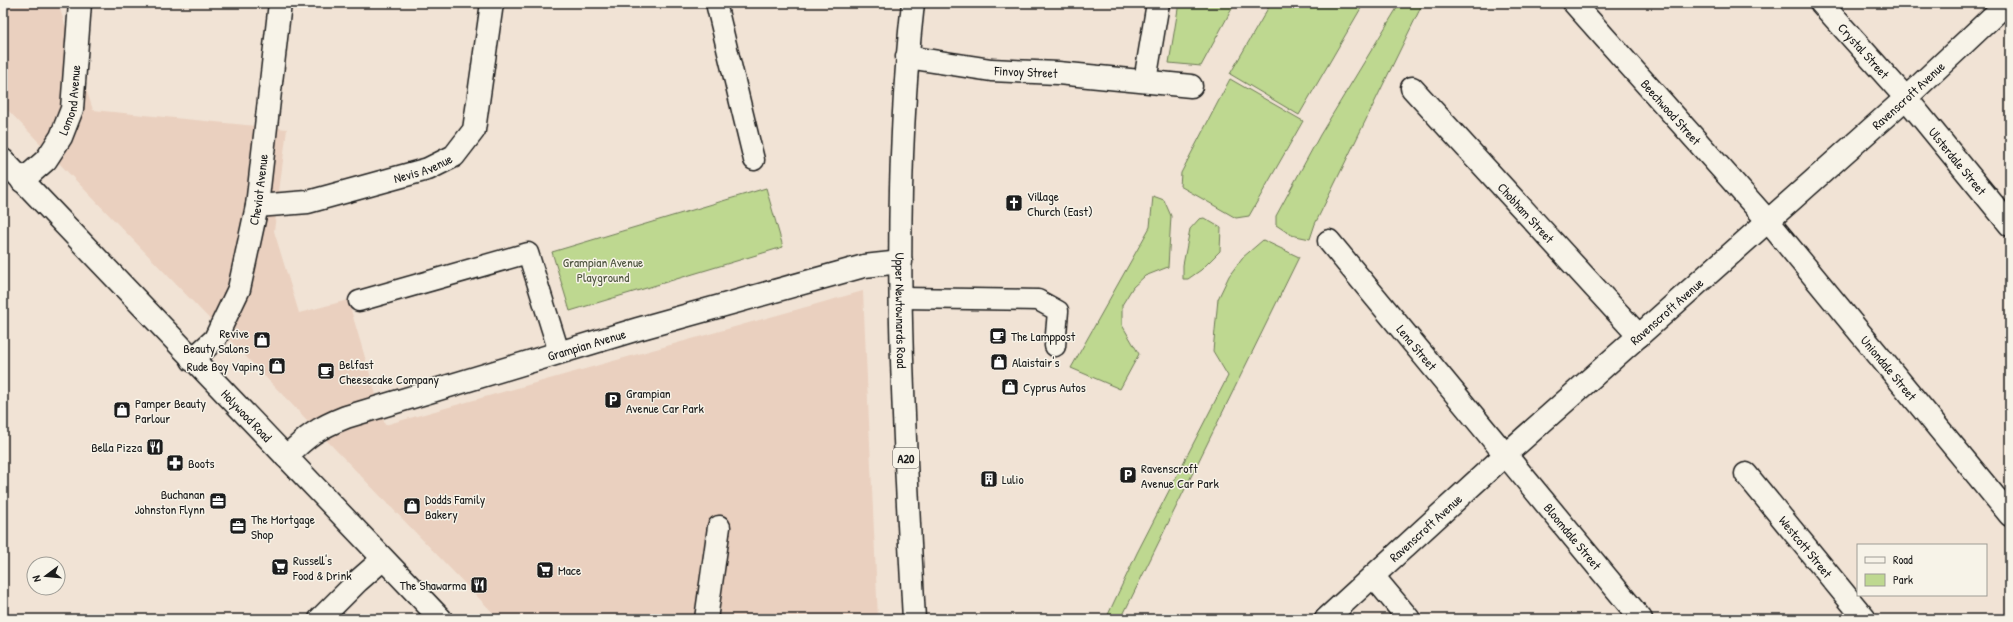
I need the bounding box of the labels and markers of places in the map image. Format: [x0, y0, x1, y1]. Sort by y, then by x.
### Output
place label: Village Church (East) [1027, 187, 1093, 220]
church icon: Village Church (East) [1004, 193, 1024, 213]
place label: Revive Beauty Salons [183, 324, 249, 357]
cafe icon: The Lamppost [988, 326, 1008, 346]
place label: The Lamppost [1011, 327, 1076, 345]
shop icon: Revive Beauty Salons [252, 330, 272, 350]
shop icon: Alaistair's [989, 352, 1009, 372]
place label: Alaistair's [1012, 353, 1059, 371]
place label: Belfast Cheesecake Company [339, 355, 440, 388]
shop icon: Rude Boy Vaping [267, 356, 287, 376]
place label: Rude Boy Vaping [187, 357, 264, 375]
cafe icon: Belfast Cheesecake Company [316, 361, 336, 381]
shop icon: Cyprus Autos [1000, 377, 1020, 397]
place label: Cyprus Autos [1023, 378, 1086, 396]
place label: Grampian Avenue Car Park [626, 384, 705, 417]
parking icon: Grampian Avenue Car Park [603, 390, 623, 410]
place label: Pamper Beauty Parlour [135, 394, 206, 427]
shop icon: Pamper Beauty Parlour [112, 400, 132, 420]
restaurant icon: Bella Pizza [145, 437, 165, 457]
place label: Bella Pizza [91, 438, 142, 456]
pharmacy icon: Boots [165, 453, 185, 473]
place label: Boots [188, 454, 215, 472]
place label: Ravenscroft Avenue Car Park [1141, 459, 1220, 492]
parking icon: Ravenscroft Avenue Car Park [1118, 465, 1138, 485]
building icon: Lulio [979, 469, 999, 489]
place label: Lulio [1002, 470, 1024, 488]
place label: Buchanan Johnston Flynn [134, 485, 205, 518]
place label: Dodds Family Bakery [425, 490, 486, 523]
office icon: Buchanan Johnston Flynn [208, 491, 228, 511]
shop icon: Dodds Family Bakery [402, 496, 422, 516]
place label: The Mortgage Shop [251, 510, 315, 543]
office icon: The Mortgage Shop [228, 516, 248, 536]
place label: Russell's Food & Drink [292, 551, 352, 584]
supermarket icon: Russell's Food & Drink [270, 557, 290, 577]
supermarket icon: Mace [535, 560, 555, 580]
place label: Mace [558, 561, 581, 579]
restaurant icon: The Shawarma [469, 575, 489, 595]
place label: The Shawarma [400, 576, 466, 594]

